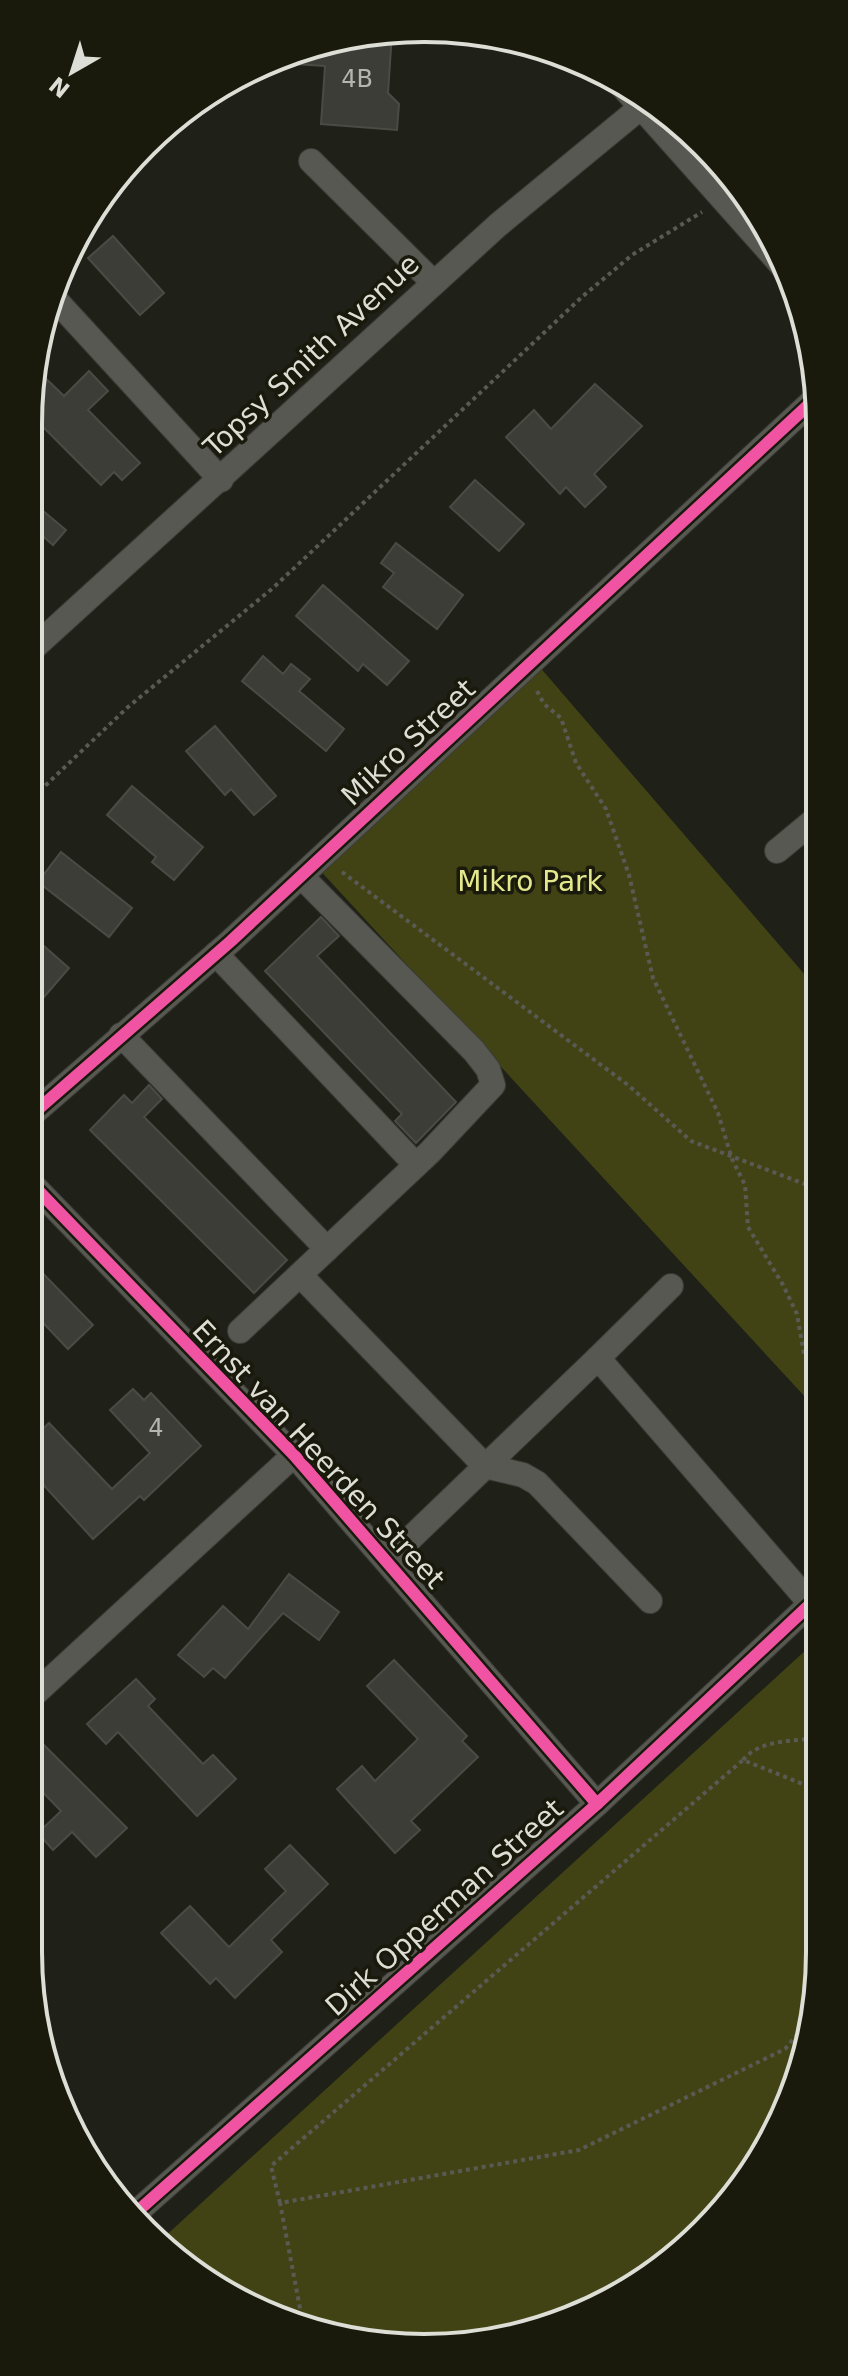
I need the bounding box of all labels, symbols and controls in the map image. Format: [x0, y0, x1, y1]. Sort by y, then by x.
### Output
north arrow [32, 32, 112, 112]
house number: 4B [341, 65, 373, 93]
text: N [45, 72, 75, 103]
street label: Topsy Smith Avenue [196, 247, 426, 464]
street label: Mikro Street [335, 672, 482, 812]
park label: Mikro Park [457, 865, 604, 898]
street label: Ernst van Heerden Street [186, 1313, 452, 1595]
house number: 4 [148, 1414, 164, 1442]
street label: Dirk Opperman Street [319, 1792, 570, 2023]

